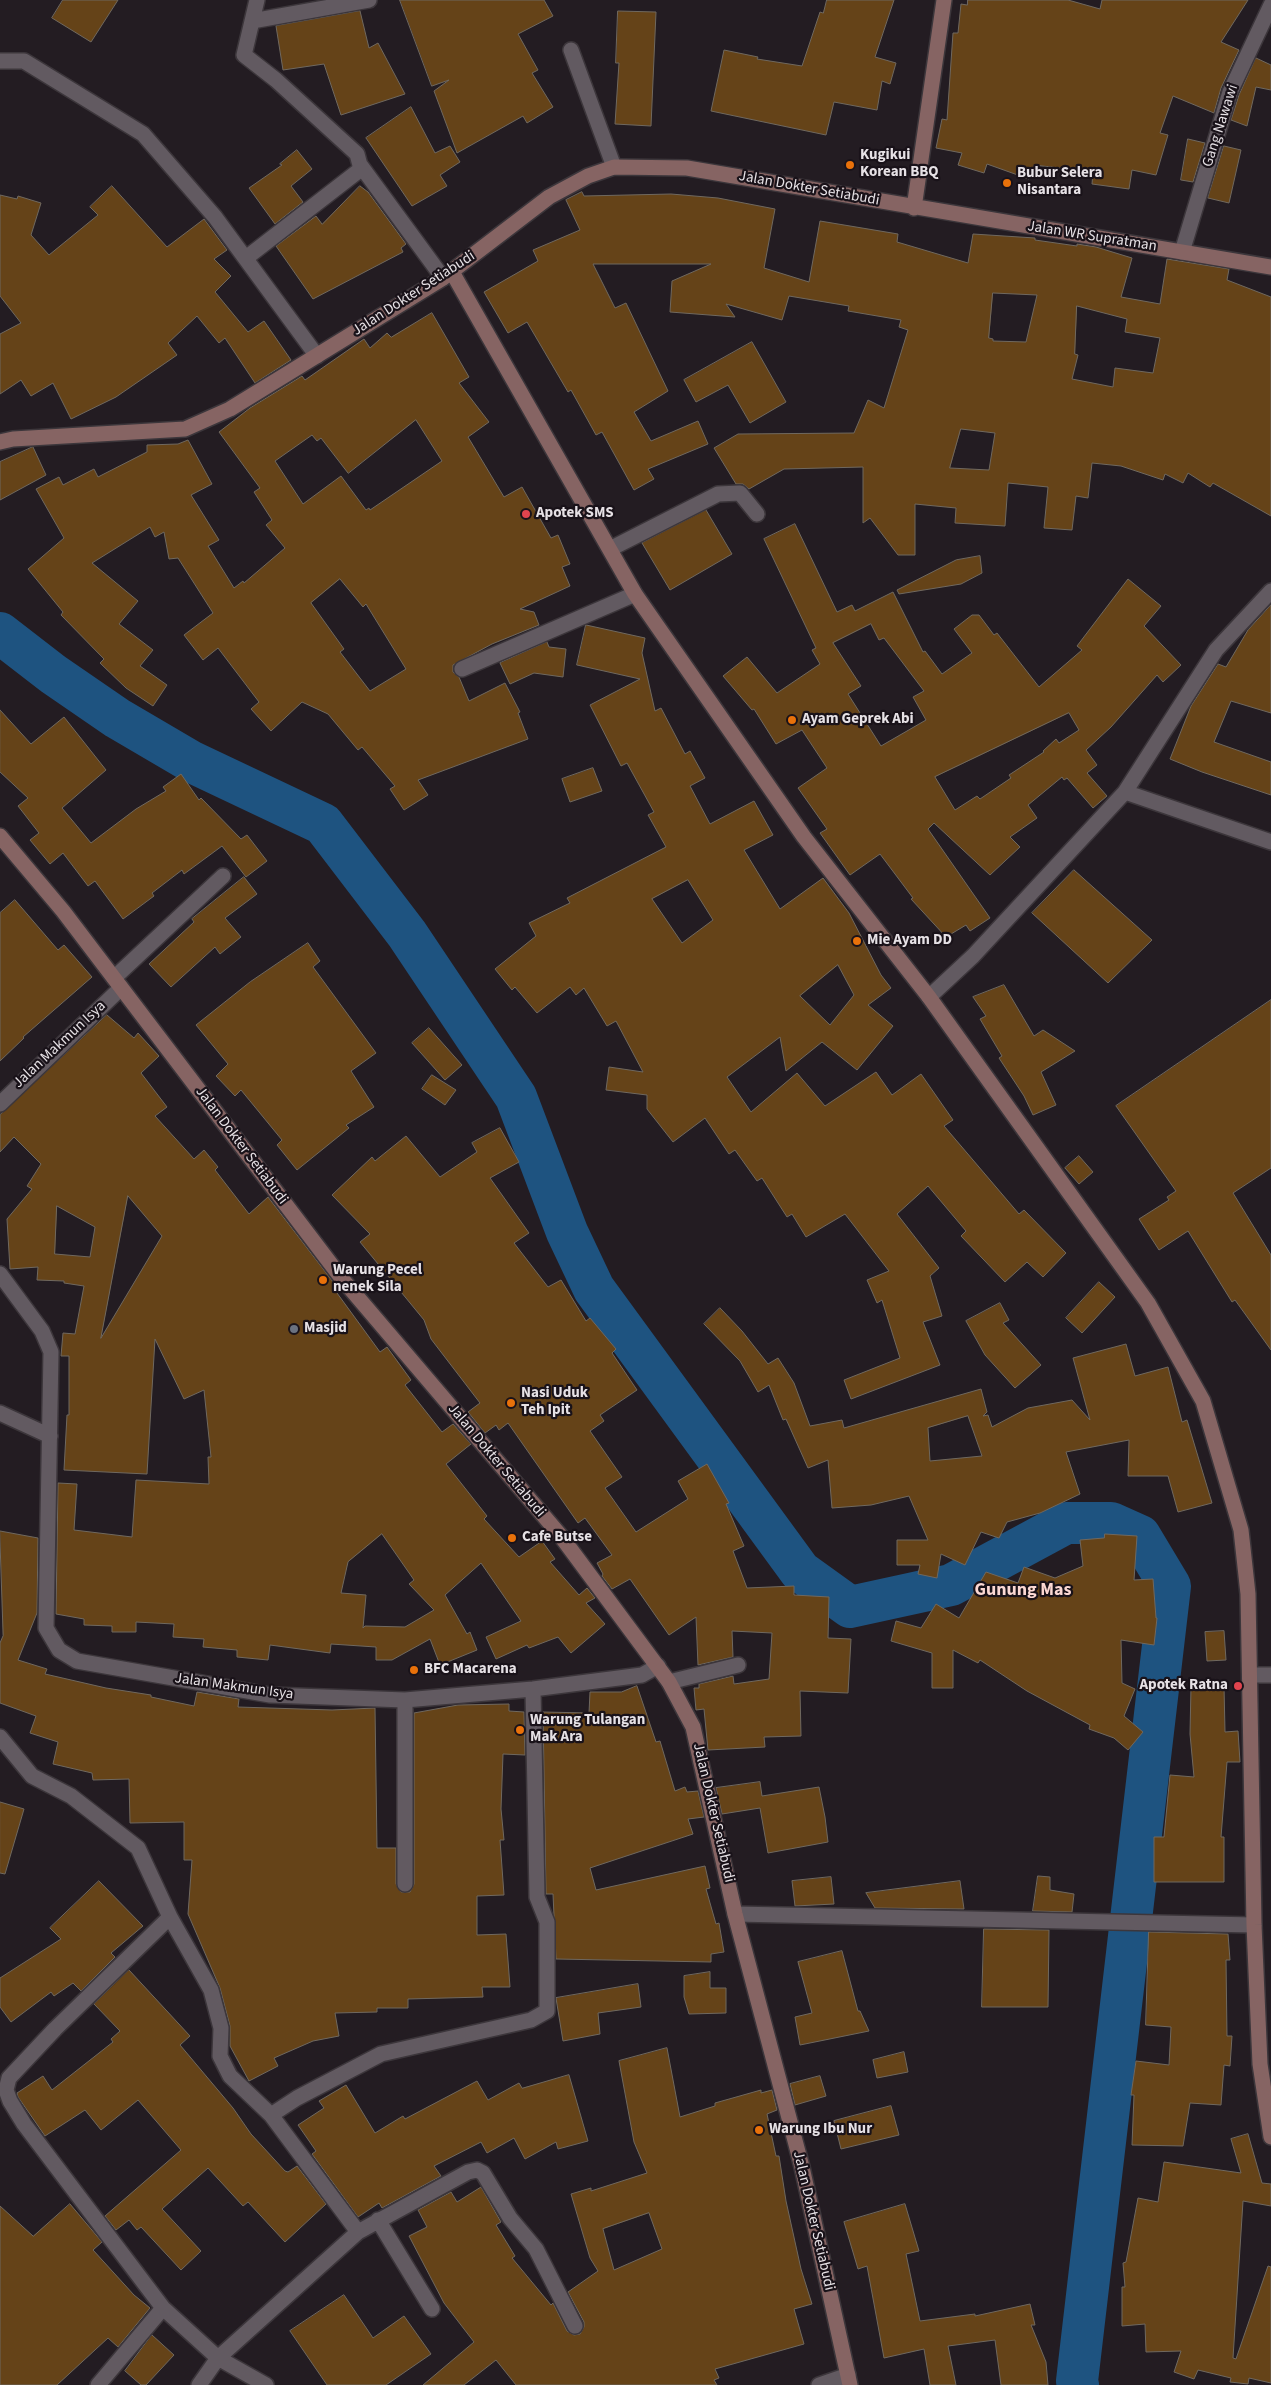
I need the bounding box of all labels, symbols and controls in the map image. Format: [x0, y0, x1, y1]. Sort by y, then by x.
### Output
street label: Gang Nawawi [1199, 83, 1243, 169]
place label: Kugikui Korean BBQ [860, 147, 939, 182]
marker: Kugikui Korean BBQ [844, 159, 856, 171]
place label: Bubur Selera Nisantara [1017, 165, 1102, 200]
street label: Jalan Dokter Setiabudi [737, 168, 881, 210]
marker: Bubur Selera Nisantara [1001, 177, 1013, 189]
street label: Jalan WR Supratman [1026, 218, 1158, 256]
street label: Jalan Dokter Setiabudi [349, 248, 479, 340]
place label: Apotek SMS [536, 505, 614, 523]
marker: Apotek SMS [520, 508, 532, 520]
place label: Ayam Geprek Abi [802, 711, 914, 729]
marker: Ayam Geprek Abi [786, 714, 798, 726]
place label: Mie Ayam DD [867, 932, 952, 950]
marker: Mie Ayam DD [851, 935, 863, 947]
street label: Jalan Makmun Isya [10, 998, 110, 1092]
street label: Jalan Dokter Setiabudi [191, 1084, 291, 1208]
place label: Warung Pecel nenek Sila [333, 1262, 422, 1297]
marker: Warung Pecel nenek Sila [317, 1274, 329, 1286]
place label: Masjid [304, 1320, 347, 1338]
marker: Masjid [288, 1323, 300, 1335]
place label: Nasi Uduk Teh Ipit [521, 1385, 588, 1420]
marker: Nasi Uduk Teh Ipit [505, 1397, 517, 1409]
street label: Jalan Dokter Setiabudi [443, 1401, 549, 1521]
place label: Cafe Butse [522, 1529, 592, 1547]
marker: Cafe Butse [506, 1532, 518, 1544]
district label: Gunung Mas [975, 1580, 1071, 1602]
place label: BFC Macarena [424, 1661, 517, 1679]
marker: BFC Macarena [408, 1664, 420, 1676]
street label: Jalan Makmun Isya [174, 1670, 294, 1704]
place label: Apotek Ratna [1139, 1677, 1228, 1695]
marker: Apotek Ratna [1232, 1680, 1244, 1692]
place label: Warung Tulangan Mak Ara [530, 1712, 645, 1747]
marker: Warung Tulangan Mak Ara [514, 1724, 526, 1736]
street label: Jalan Dokter Setiabudi [688, 1742, 738, 1884]
place label: Warung Ibu Nur [769, 2121, 872, 2139]
marker: Warung Ibu Nur [753, 2124, 765, 2136]
street label: Jalan Dokter Setiabudi [788, 2150, 838, 2292]

